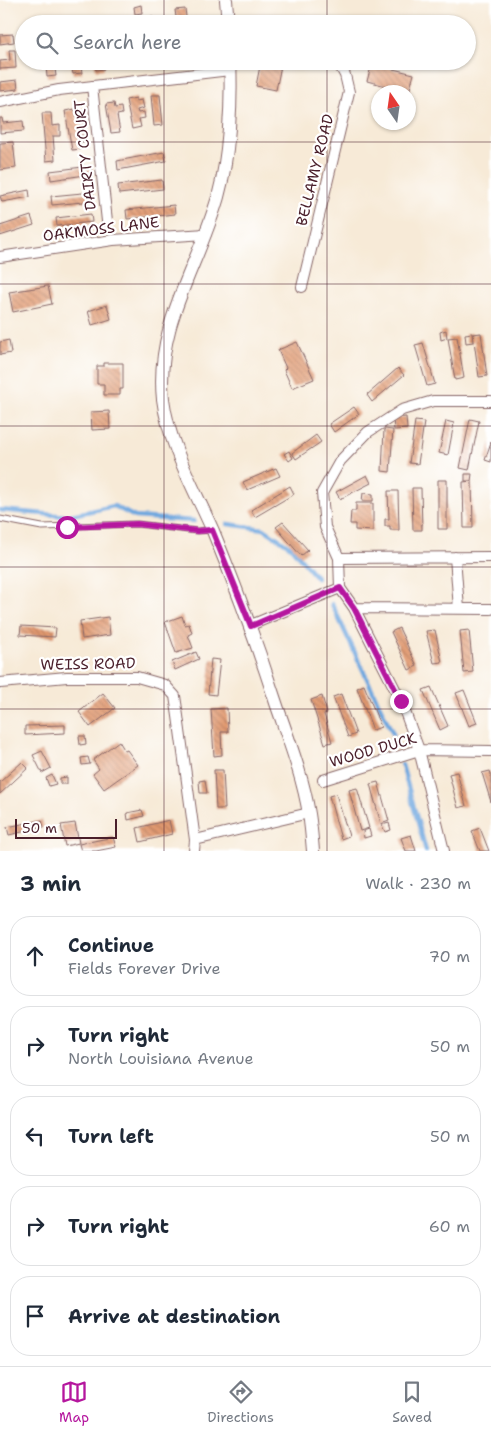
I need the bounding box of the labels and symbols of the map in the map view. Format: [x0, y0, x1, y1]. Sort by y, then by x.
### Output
north arrow [371, 85, 416, 130]
street label: DAIRTY COURT [69, 99, 101, 211]
street label: BELLAMY ROAD [291, 112, 339, 228]
street label: OAKMOSS LANE [42, 212, 160, 246]
route start [56, 516, 79, 539]
street label: WEISS ROAD [40, 653, 136, 675]
route end [390, 690, 413, 713]
street label: WOOD DUCK [327, 728, 419, 772]
scale bar [15, 816, 118, 839]

